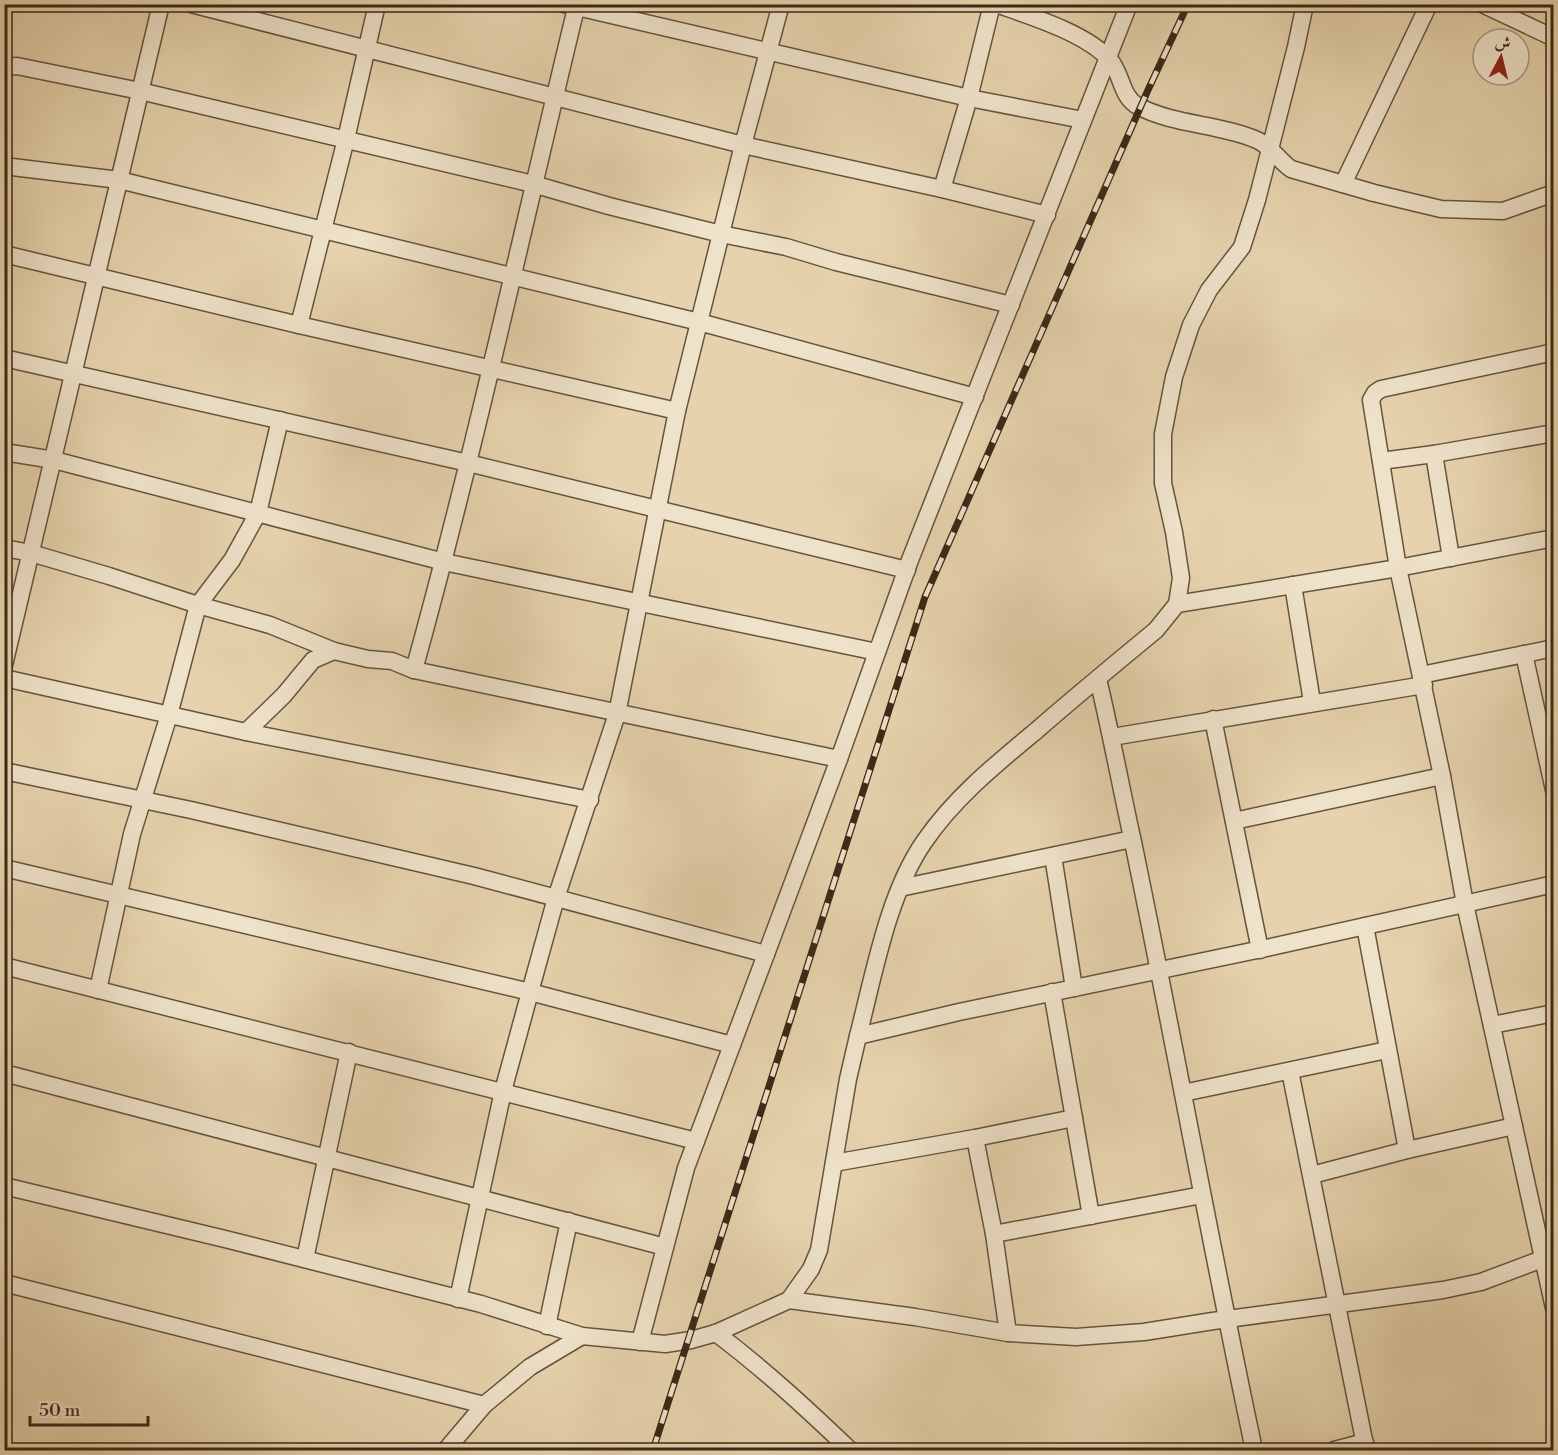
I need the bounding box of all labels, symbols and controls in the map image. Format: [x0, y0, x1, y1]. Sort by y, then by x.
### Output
north arrow [1471, 27, 1531, 87]
text: ش [1494, 32, 1512, 54]
scale bar [30, 1389, 148, 1427]
text: 50 m [39, 1399, 81, 1422]

